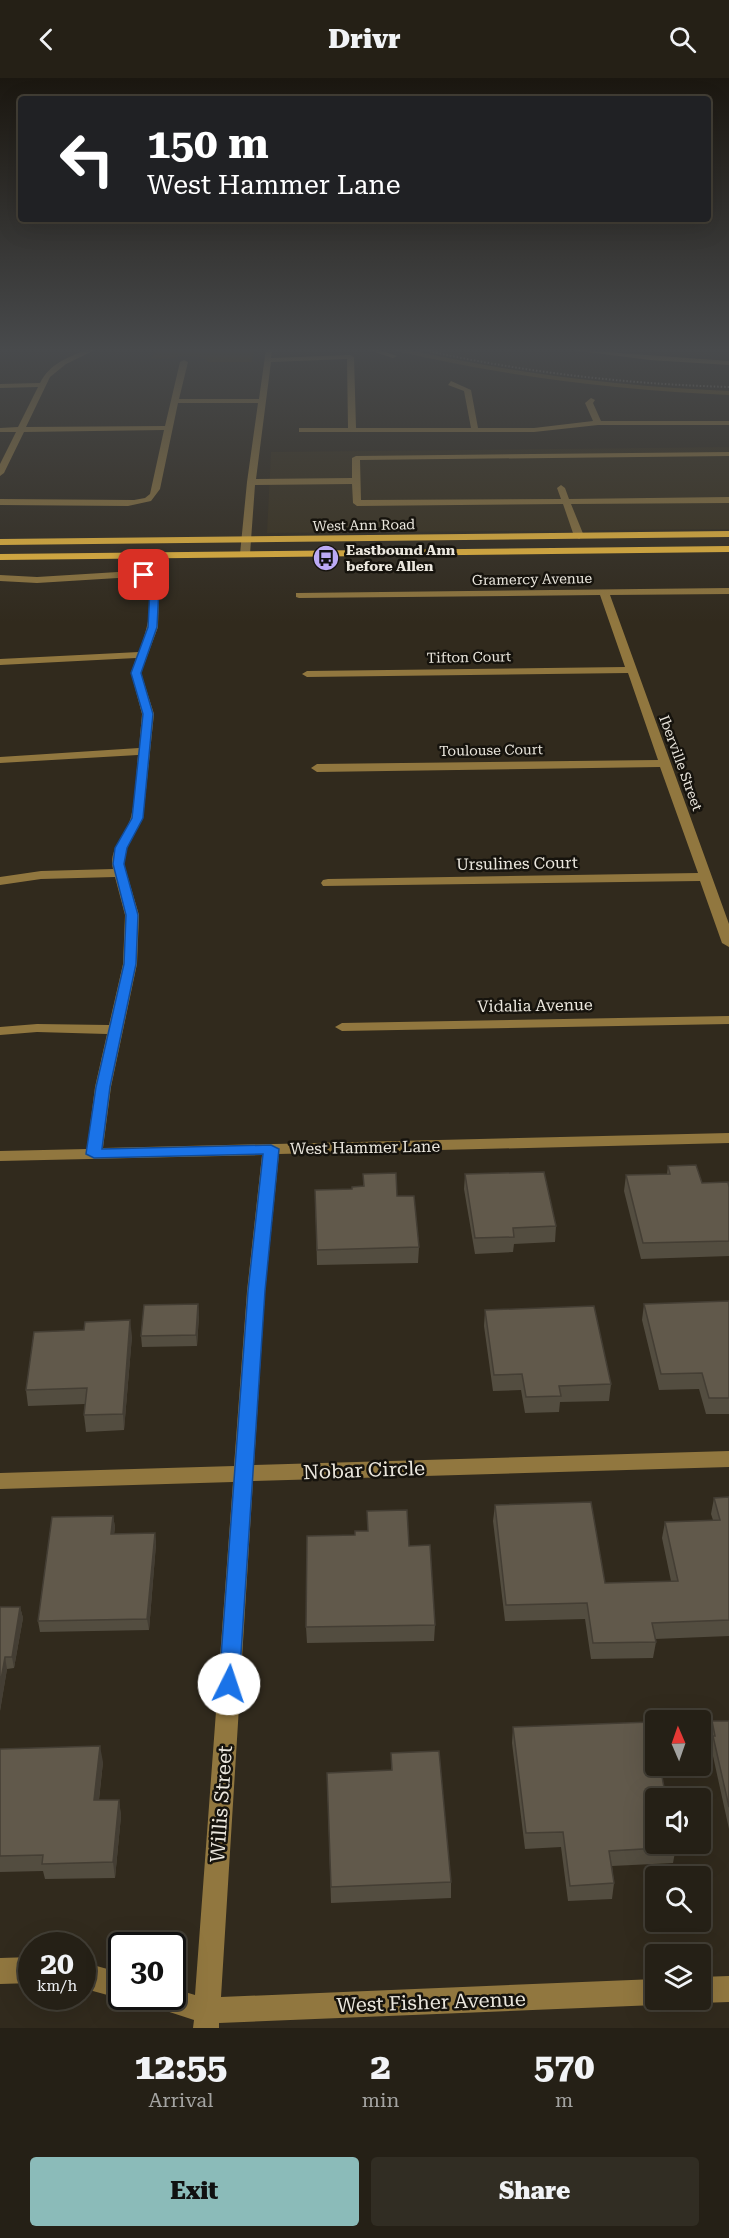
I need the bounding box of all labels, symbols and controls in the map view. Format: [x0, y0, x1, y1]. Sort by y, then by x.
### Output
icon: back [30, 23, 63, 56]
text: Drivr [328, 23, 401, 55]
icon: search [666, 23, 699, 56]
text: 150 m [147, 119, 269, 168]
icon: left [48, 120, 126, 198]
text: West Hammer Lane [147, 169, 401, 201]
street label: West Ann Road [313, 516, 415, 534]
place label: Eastbound Ann before Allen [346, 542, 456, 574]
bus stop icon: Eastbound Ann before Allen [311, 543, 341, 573]
pin [118, 549, 169, 600]
icon: arrive [127, 558, 160, 591]
street label: Gramercy Avenue [472, 570, 593, 588]
street label: Tifton Court [427, 648, 511, 666]
street label: Iberville Street [656, 713, 706, 813]
street label: Toulouse Court [439, 741, 543, 759]
street label: Ursulines Court [456, 853, 578, 874]
street label: Vidalia Avenue [477, 995, 593, 1016]
street label: West Hammer Lane [290, 1137, 440, 1158]
street label: Nobar Circle [303, 1456, 425, 1484]
position arrow [197, 1652, 261, 1716]
north arrow [645, 1710, 711, 1776]
map controls [645, 1710, 711, 2010]
street label: Willis Street [205, 1744, 237, 1863]
button: sound [645, 1788, 711, 1854]
button: search [645, 1866, 711, 1932]
speed limit sign: 30 [108, 1932, 186, 2010]
button: layers [645, 1944, 711, 2010]
text: 20 [40, 1946, 74, 1981]
text: km/h [37, 1977, 77, 1995]
street label: West Fisher Avenue [336, 1987, 526, 2017]
text: 12:55 [135, 2046, 227, 2088]
text: 2 [370, 2046, 391, 2088]
text: 570 [534, 2046, 594, 2088]
text: Arrival [148, 2088, 213, 2112]
text: min [362, 2088, 399, 2112]
text: m [555, 2088, 573, 2112]
button: Exit [30, 2157, 359, 2226]
button: Share [371, 2157, 699, 2226]

